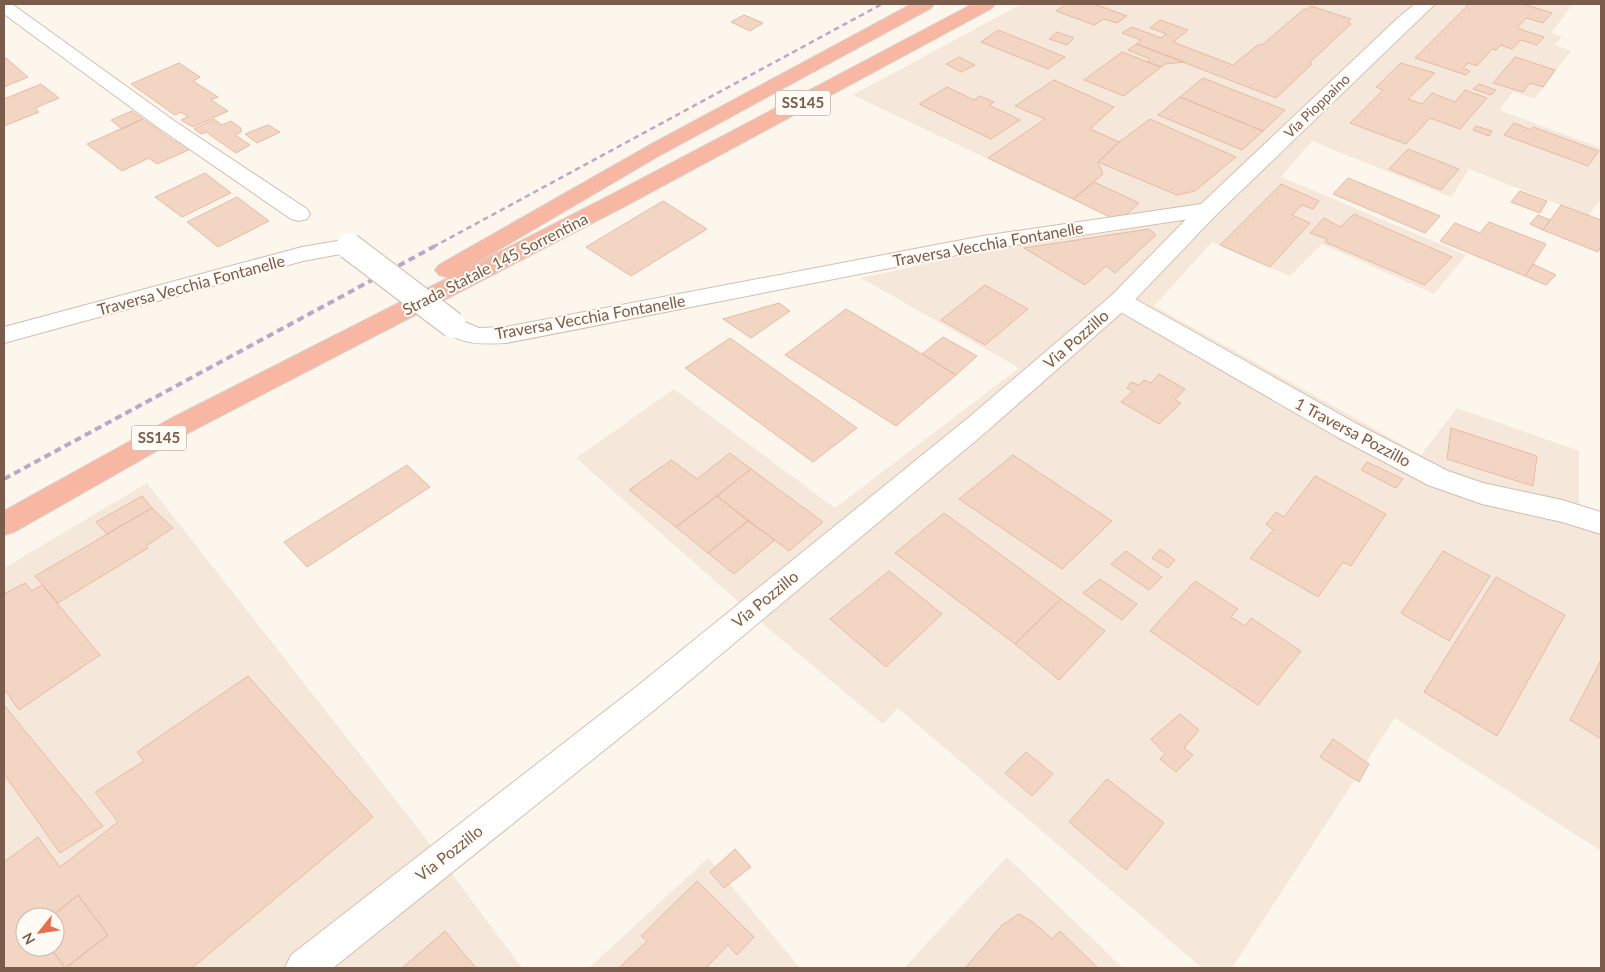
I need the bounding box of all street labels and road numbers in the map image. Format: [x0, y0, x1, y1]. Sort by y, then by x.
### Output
street label: Via Pioppaino [1280, 70, 1353, 141]
road number: SS145 [776, 90, 830, 116]
street label: Strada Statale 145 Sorrentina [399, 208, 591, 319]
street label: Traversa Vecchia Fontanelle [891, 217, 1085, 270]
street label: Traversa Vecchia Fontanelle [95, 250, 287, 319]
street label: Traversa Vecchia Fontanelle [493, 290, 687, 343]
street label: Via Pozzillo [1039, 305, 1112, 372]
street label: 1 Traversa Pozzillo [1292, 393, 1414, 470]
road number: SS145 [132, 426, 186, 450]
street label: Via Pozzillo [728, 566, 802, 631]
street label: Via Pozzillo [411, 821, 486, 885]

